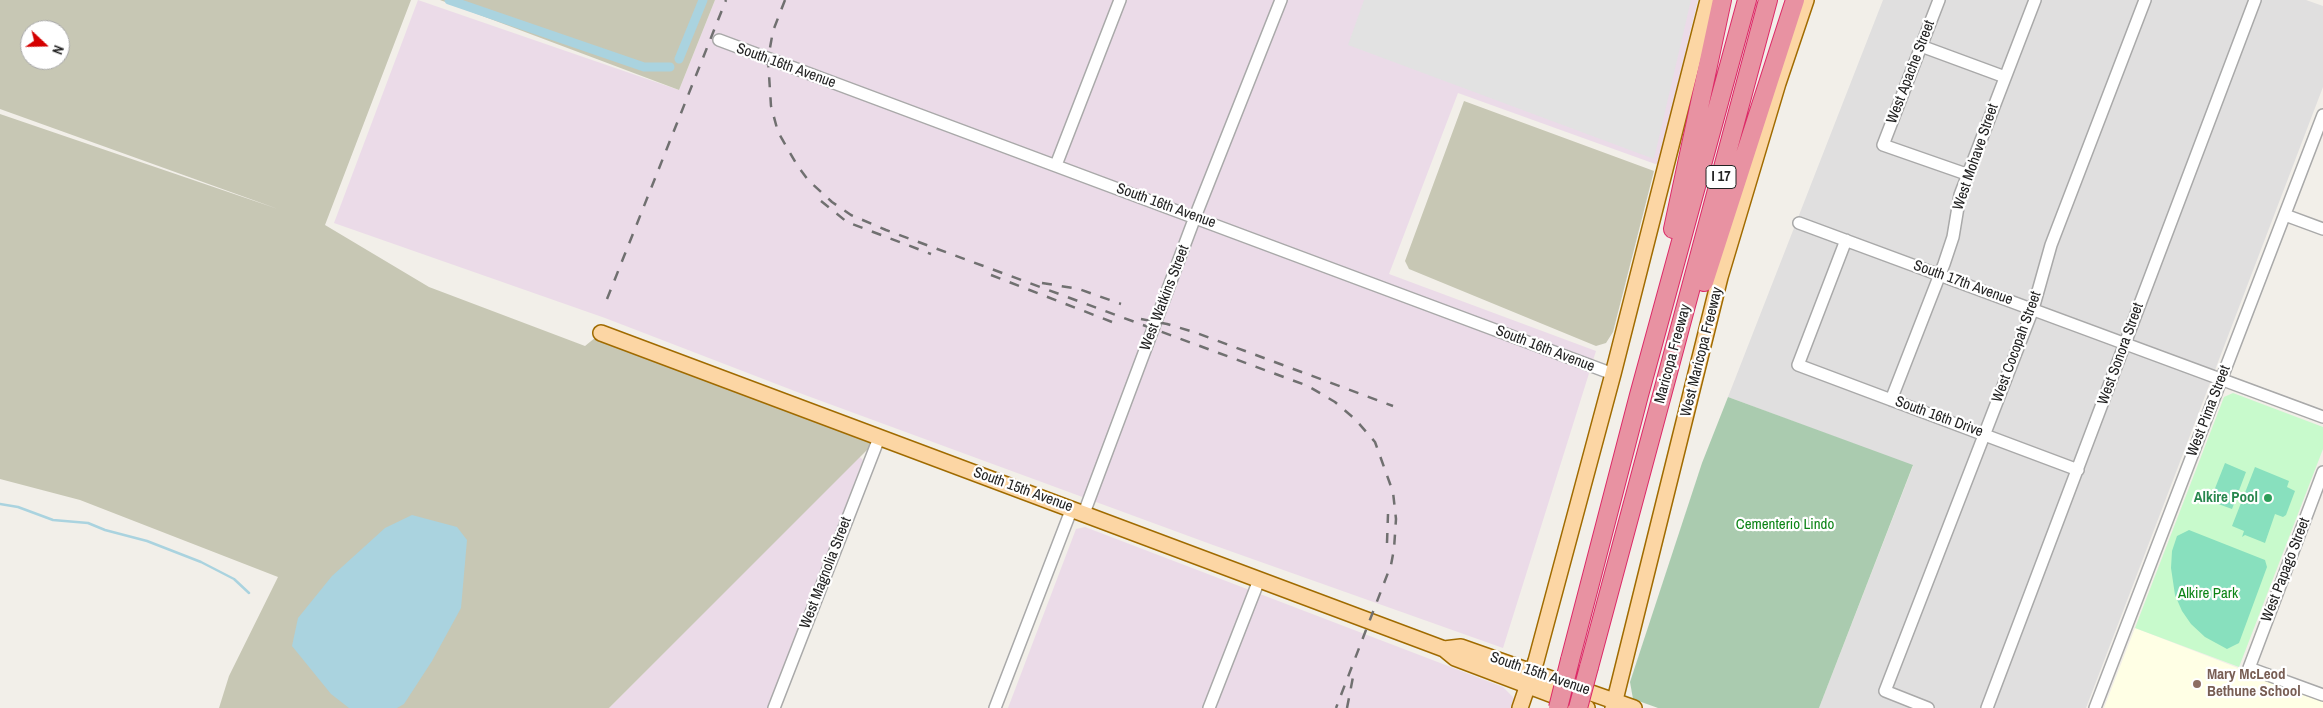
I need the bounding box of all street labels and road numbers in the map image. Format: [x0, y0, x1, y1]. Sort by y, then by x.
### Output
street label: West Apache Street [1883, 18, 1939, 126]
street label: South 16th Avenue [734, 40, 838, 92]
street label: West Mohave Street [1949, 101, 2003, 213]
road number: I 17 [1706, 166, 1736, 188]
street label: South 16th Avenue [1114, 180, 1218, 232]
street label: West Watkins Street [1137, 243, 1193, 353]
street label: South 17th Avenue [1911, 257, 2015, 309]
street label: West Maricopa Freeway [1677, 285, 1727, 419]
street label: West Cocopah Street [1989, 289, 2045, 405]
street label: West Sonora Street [2094, 301, 2148, 407]
street label: Maricopa Freeway [1651, 302, 1695, 406]
street label: South 16th Avenue [1493, 322, 1597, 376]
street label: West Pima Street [2183, 363, 2235, 459]
street label: South 16th Drive [1893, 393, 1985, 441]
street label: South 15th Avenue [971, 464, 1075, 516]
street label: West Magnolia Street [796, 515, 856, 631]
street label: West Papago Street [2258, 515, 2314, 625]
street label: South 15th Avenue [1488, 648, 1592, 700]

